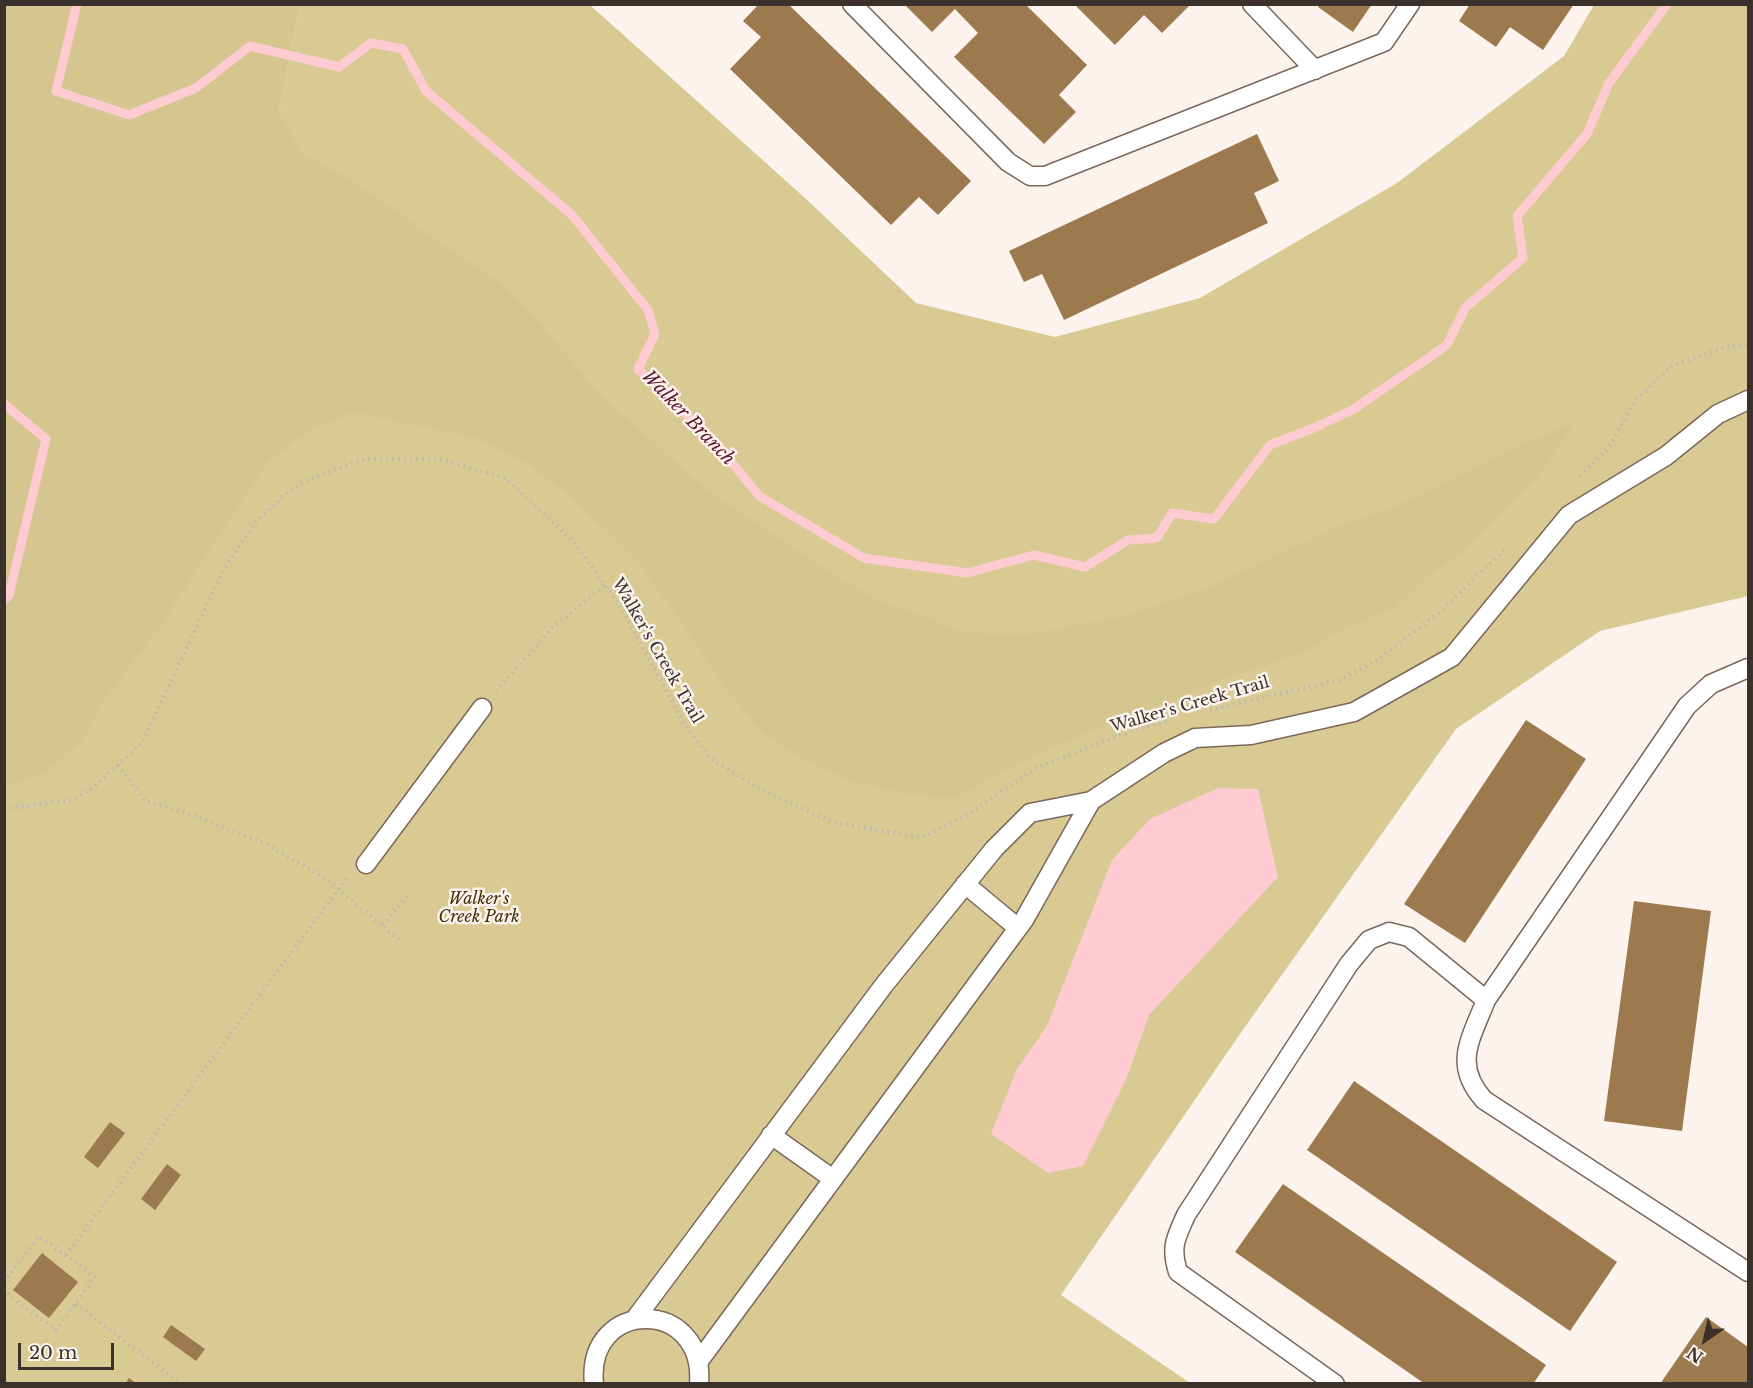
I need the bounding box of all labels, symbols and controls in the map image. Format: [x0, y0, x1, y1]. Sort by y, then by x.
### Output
water label: Walker Branch [637, 366, 739, 470]
street label: Walker's Creek Trail [608, 575, 706, 727]
street label: Walker's Creek Trail [1108, 673, 1272, 737]
park label: Walker's Creek Park [439, 889, 519, 927]
north arrow [1675, 1310, 1735, 1370]
scale bar [21, 1331, 117, 1369]
text: 20 m [29, 1342, 77, 1364]
text: N [1683, 1342, 1707, 1367]

